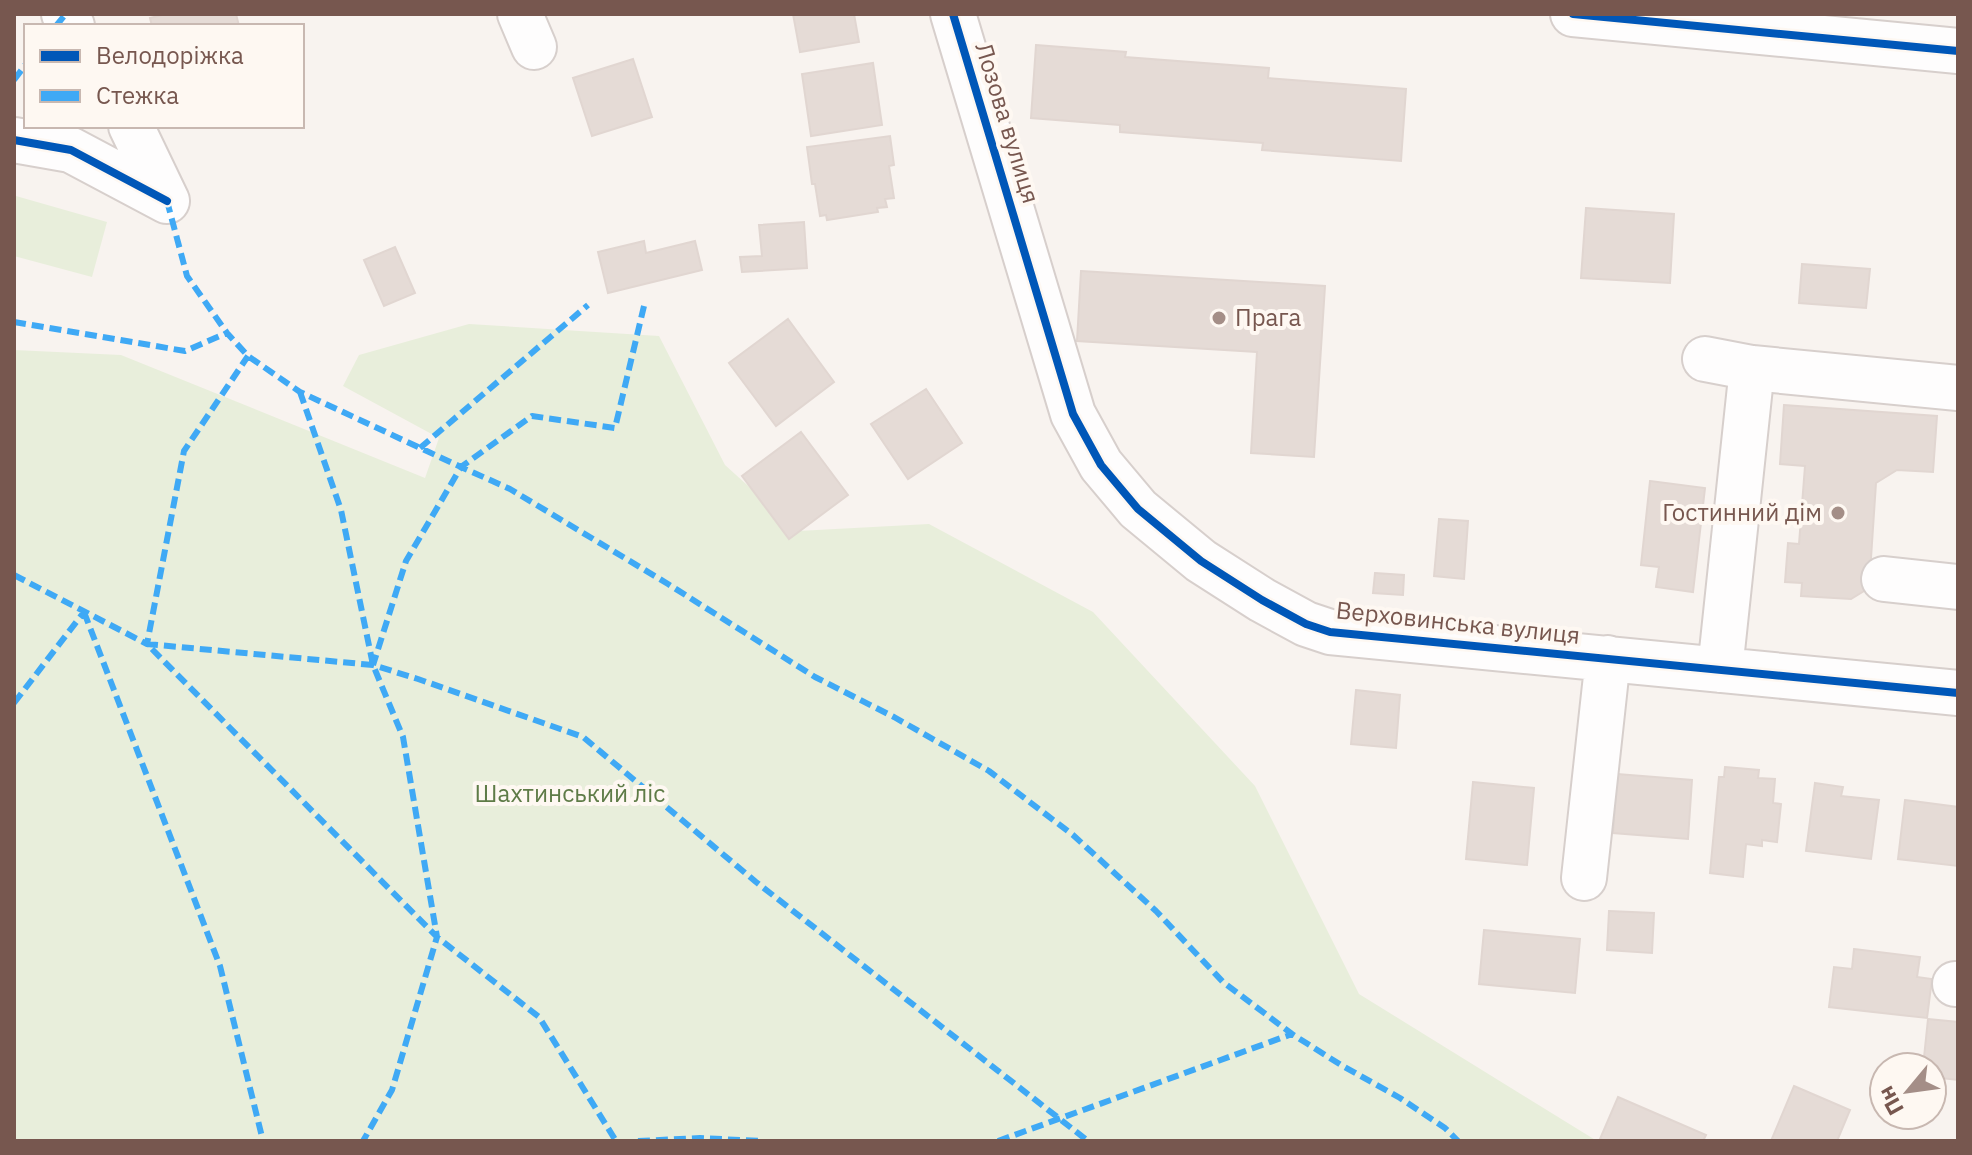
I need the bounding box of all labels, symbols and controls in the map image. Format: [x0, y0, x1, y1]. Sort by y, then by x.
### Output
legend [24, 24, 304, 128]
street label: Лозова вулиця [968, 38, 1048, 207]
text: Велодоріжка [96, 39, 244, 71]
text: Стежка [96, 79, 179, 111]
place label: Прага [1235, 301, 1301, 333]
marker: Прага [1210, 309, 1228, 327]
place label: Гостинний дім [1662, 496, 1822, 528]
marker: Гостинний дім [1829, 504, 1847, 522]
street label: Верховинська вулиця [1335, 593, 1582, 651]
park label: Шахтинський ліс [475, 777, 665, 809]
north arrow [1868, 1051, 1948, 1131]
text: Пн [1870, 1081, 1910, 1121]

